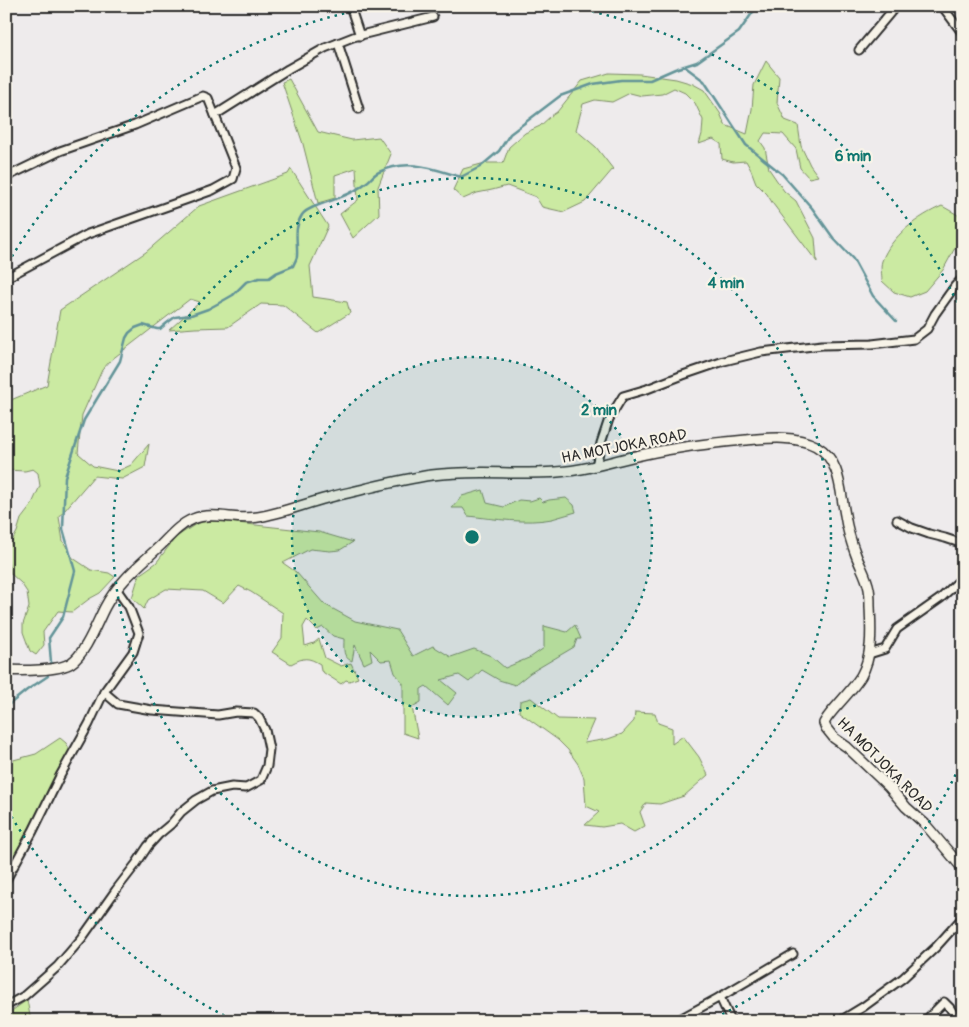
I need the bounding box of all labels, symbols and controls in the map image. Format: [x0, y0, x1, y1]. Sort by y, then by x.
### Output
text: 6 min [835, 147, 872, 166]
text: 4 min [708, 274, 745, 293]
text: 2 min [581, 401, 617, 420]
street label: HA MOTJOKA ROAD [560, 425, 688, 468]
centre of rings [463, 528, 481, 546]
street label: HA MOTJOKA ROAD [833, 714, 936, 817]

